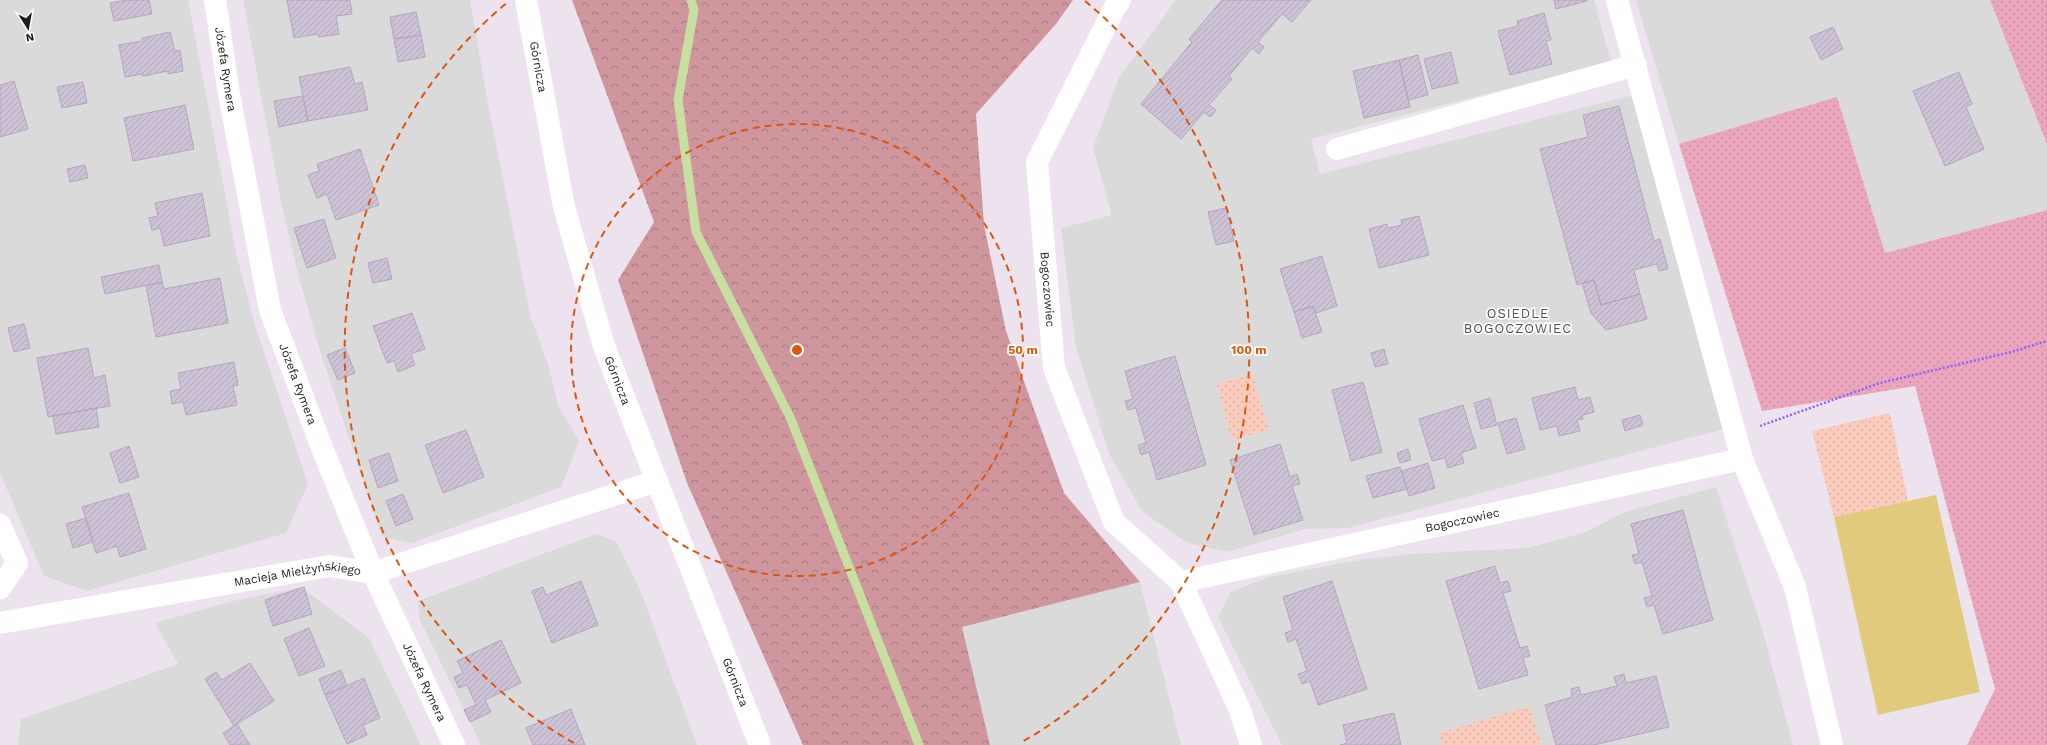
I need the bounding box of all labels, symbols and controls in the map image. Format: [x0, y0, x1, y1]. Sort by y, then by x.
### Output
north arrow [8, 8, 48, 48]
street label: Józefa Rymera [212, 26, 239, 113]
text: N [25, 30, 35, 44]
street label: Górnicza [527, 40, 550, 94]
street label: Bogoczowiec [1037, 251, 1058, 328]
district label: OSIEDLE BOGOCZOWIEC [1464, 306, 1572, 336]
street label: Józefa Rymera [276, 341, 320, 427]
centre of rings [790, 343, 804, 357]
text: 50 m [1008, 343, 1038, 357]
text: 100 m [1231, 343, 1267, 357]
street label: Górnicza [602, 354, 633, 407]
street label: Bogoczowiec [1424, 505, 1501, 535]
street label: Macieja Mielżyńskiego [233, 559, 362, 589]
street label: Józefa Rymera [400, 640, 449, 724]
street label: Górnicza [720, 656, 751, 709]

